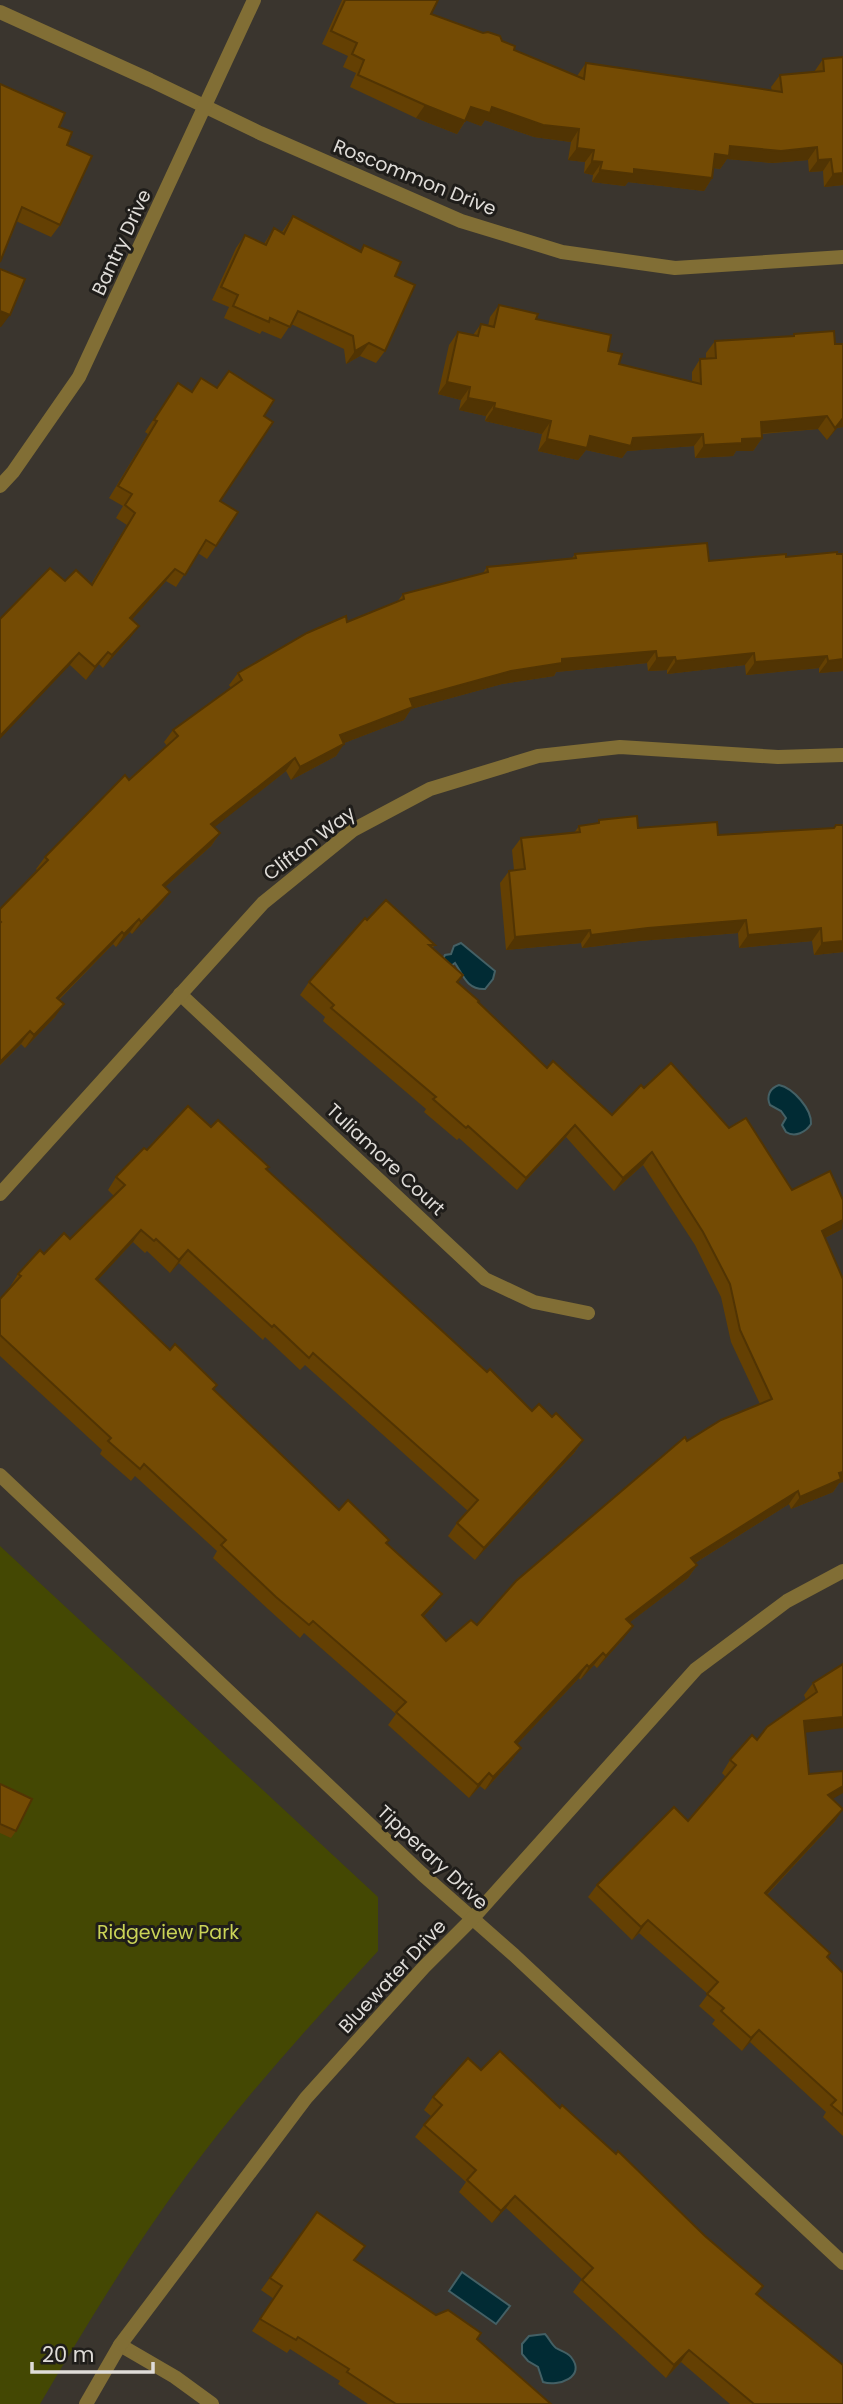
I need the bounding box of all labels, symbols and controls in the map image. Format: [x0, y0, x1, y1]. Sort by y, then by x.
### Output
street label: Roscommon Drive [329, 132, 500, 222]
street label: Bantry Drive [85, 185, 158, 300]
street label: Clifton Way [258, 800, 361, 887]
street label: Tuliamore Court [320, 1097, 451, 1222]
street label: Tipperary Drive [371, 1799, 494, 1916]
street label: Bluewater Drive [332, 1913, 452, 2039]
park label: Ridgeview Park [97, 1919, 239, 1946]
scale bar [32, 2330, 152, 2374]
text: 20 m [42, 2340, 95, 2369]

